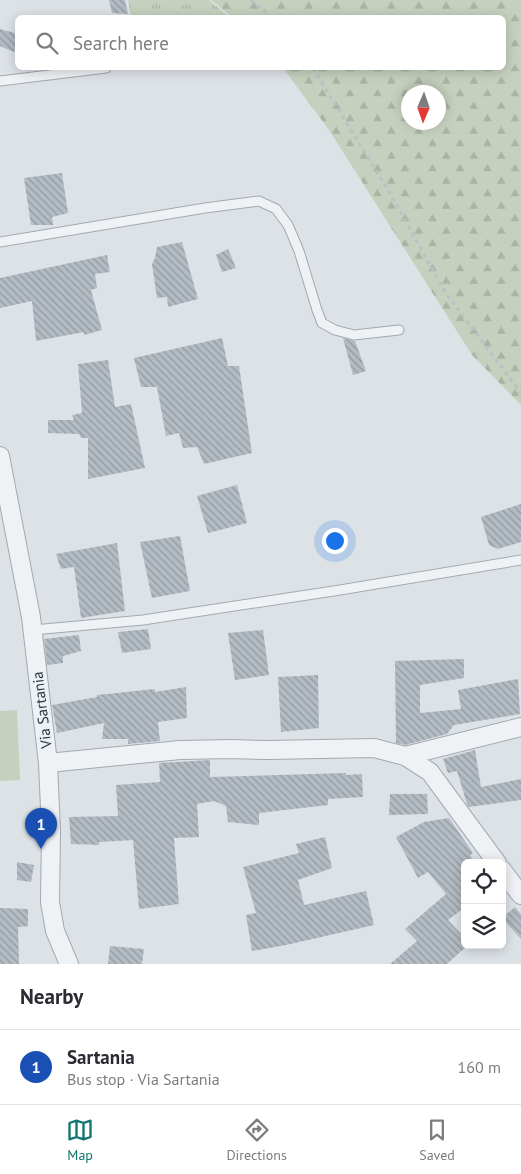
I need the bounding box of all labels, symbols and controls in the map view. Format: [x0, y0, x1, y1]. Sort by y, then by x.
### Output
search box [15, 15, 506, 70]
icon: search [33, 29, 61, 57]
text: Search here [73, 31, 169, 55]
north arrow [401, 85, 446, 130]
your location [322, 528, 348, 554]
street label: Via Sartania [27, 671, 56, 750]
pin: 1 [25, 808, 57, 849]
map controls [461, 859, 506, 949]
button: locate [461, 859, 506, 904]
button: layers [461, 904, 506, 949]
text: Nearby [20, 983, 83, 1010]
text: Sartania [67, 1045, 135, 1069]
text: 1 [31, 1057, 41, 1077]
text: 160 m [458, 1057, 501, 1077]
text: Bus stop · Via Sartania [67, 1069, 220, 1089]
tab: Map [66, 1116, 94, 1164]
tab: Directions [226, 1116, 287, 1164]
tab: Saved [419, 1116, 455, 1164]

